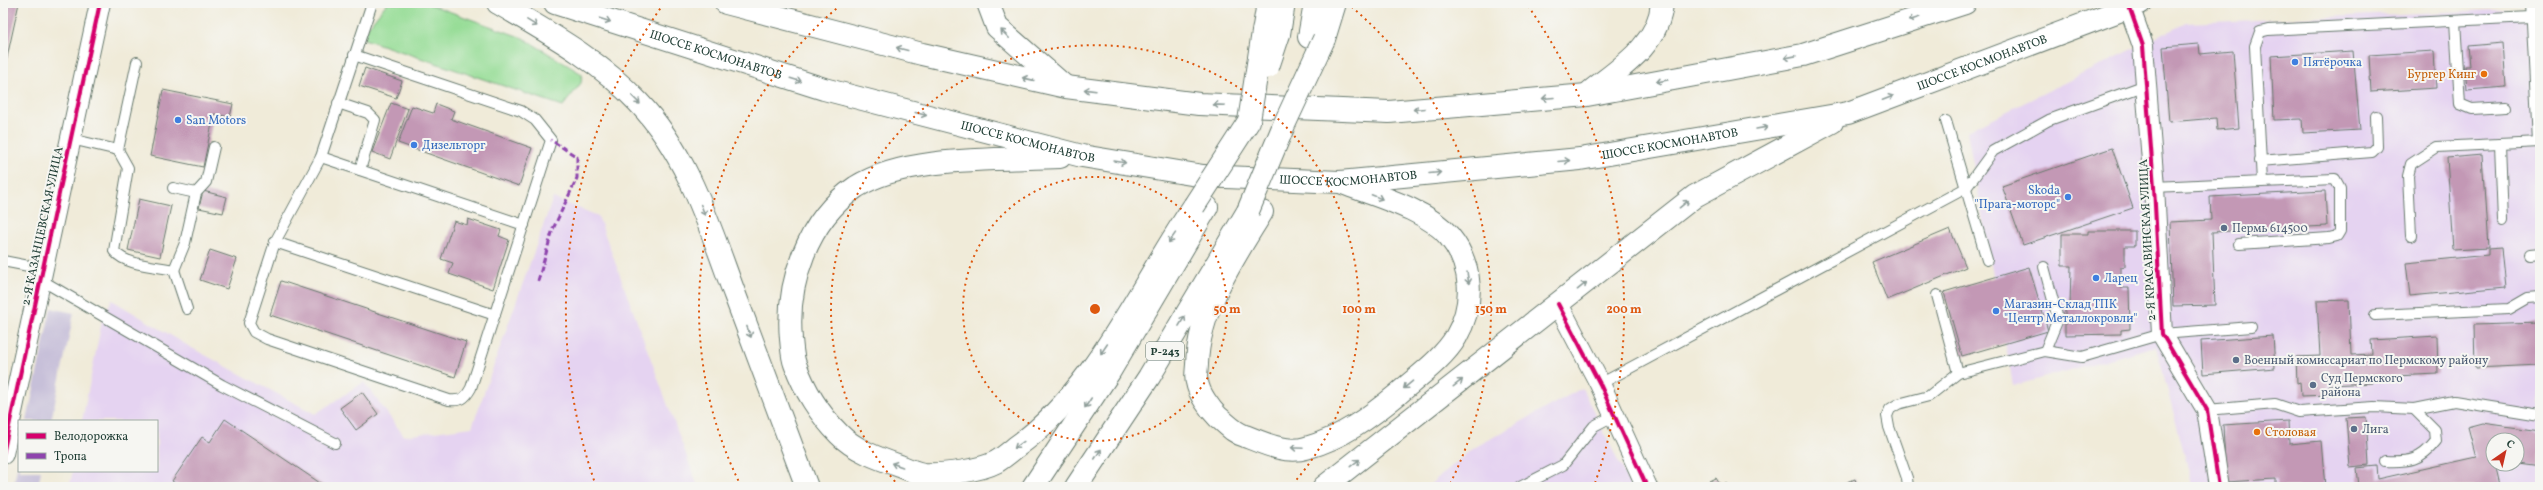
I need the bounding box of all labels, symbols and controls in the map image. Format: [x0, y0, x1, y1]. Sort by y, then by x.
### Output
one-way arrow [1908, 16, 1921, 23]
one-way arrow [598, 17, 611, 24]
one-way arrow [526, 19, 537, 27]
street label: ШОССЕ КОСМОНАВТОВ [647, 27, 784, 84]
one-way arrow [1000, 30, 1010, 39]
street label: ШОССЕ КОСМОНАВТОВ [1915, 32, 2050, 95]
one-way arrow [896, 45, 909, 52]
one-way arrow [1784, 53, 1797, 61]
place label: Пятёрочка [2303, 55, 2362, 71]
marker: Пятёрочка [2290, 57, 2300, 67]
place label: Бургер Кинг [2407, 67, 2477, 83]
marker: Бургер Кинг [2479, 69, 2489, 79]
one-way arrow [1022, 74, 1035, 82]
one-way arrow [789, 77, 802, 84]
one-way arrow [1656, 77, 1669, 85]
one-way arrow [1084, 86, 1097, 94]
one-way arrow [1542, 94, 1555, 102]
one-way arrow [1881, 94, 1893, 102]
one-way arrow [631, 95, 641, 105]
one-way arrow [1213, 101, 1226, 109]
one-way arrow [1412, 106, 1425, 113]
one-way arrow [914, 111, 927, 118]
place label: San Motors [186, 113, 246, 129]
marker: San Motors [173, 115, 183, 125]
street label: ШОССЕ КОСМОНАВТОВ [959, 118, 1096, 167]
one-way arrow [1755, 124, 1768, 132]
street label: ШОССЕ КОСМОНАВТОВ [1601, 125, 1739, 164]
place label: Дизельторг [422, 138, 486, 154]
marker: Дизельторг [409, 140, 419, 150]
street label: 2-Я КАЗАНЦЕВСКАЯ УЛИЦА [18, 145, 68, 307]
one-way arrow [1557, 157, 1570, 164]
one-way arrow [1114, 158, 1127, 166]
street label: 2-Я КРАСАВИНСКАЯ УЛИЦА [2136, 158, 2160, 321]
street label: ШОССЕ КОСМОНАВТОВ [1279, 168, 1418, 191]
one-way arrow [1428, 170, 1441, 177]
place label: Skoda "Прага-моторс" [1975, 183, 2060, 213]
marker: Skoda "Прага-моторс" [2063, 192, 2073, 202]
one-way arrow [1370, 193, 1382, 201]
one-way arrow [1678, 200, 1689, 209]
one-way arrow [700, 204, 707, 216]
place label: Пермь 614500 [2232, 221, 2308, 237]
marker: Пермь 614500 [2219, 223, 2229, 233]
one-way arrow [1168, 232, 1176, 243]
one-way arrow [1464, 271, 1472, 284]
place label: Ларец [2104, 271, 2138, 287]
marker: Ларец [2091, 273, 2101, 283]
one-way arrow [1577, 281, 1588, 290]
place label: Магазин-Склад ТПК "Центр Металлокровли" [2004, 297, 2137, 327]
centre of rings [1088, 302, 1102, 316]
text: 50 m [1213, 302, 1241, 318]
text: 100 m [1342, 302, 1376, 318]
text: 150 m [1475, 302, 1507, 318]
text: 200 m [1606, 302, 1642, 318]
marker: Магазин-Склад ТПК "Центр Металлокровли" [1991, 306, 2001, 316]
one-way arrow [1179, 315, 1187, 327]
one-way arrow [745, 325, 753, 337]
road number: Р-243 [1146, 342, 1184, 360]
one-way arrow [1100, 343, 1108, 355]
place label: Военный комиссариат по Пермскому району [2244, 353, 2489, 369]
marker: Военный комиссариат по Пермскому району [2231, 355, 2241, 365]
place label: Суд Пермского района [2321, 371, 2403, 401]
one-way arrow [1452, 379, 1463, 387]
marker: Суд Пермского района [2308, 380, 2318, 390]
one-way arrow [1402, 381, 1413, 390]
one-way arrow [1084, 397, 1092, 408]
legend [18, 420, 158, 472]
place label: Лига [2362, 422, 2389, 438]
marker: Лига [2349, 424, 2359, 434]
place label: Столовая [2265, 425, 2316, 441]
marker: Столовая [2252, 427, 2262, 437]
text: Велодорожка [54, 429, 128, 445]
north arrow [2485, 432, 2525, 472]
text: С [2503, 437, 2517, 453]
one-way arrow [1013, 441, 1024, 449]
one-way arrow [1291, 445, 1304, 452]
text: Тропа [54, 449, 87, 465]
one-way arrow [1093, 449, 1102, 460]
one-way arrow [1350, 459, 1361, 467]
one-way arrow [890, 461, 903, 468]

